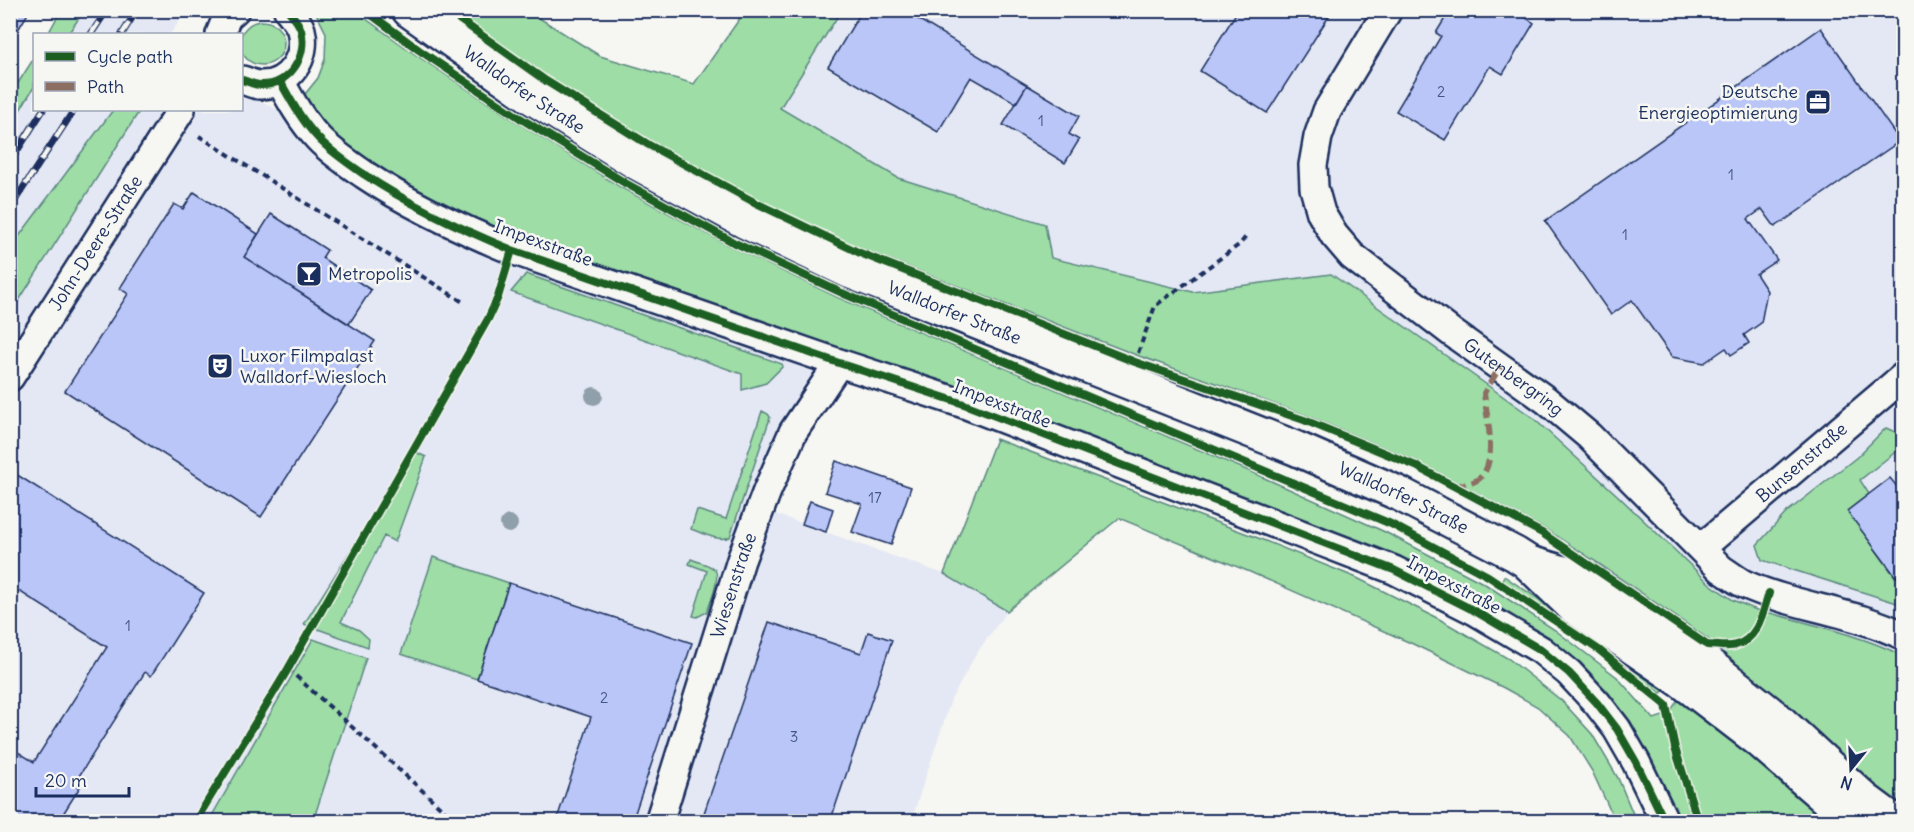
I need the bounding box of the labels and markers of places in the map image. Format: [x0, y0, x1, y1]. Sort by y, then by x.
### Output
place label: Deutsche Energieoptimierung [1638, 80, 1798, 124]
office icon: Deutsche Energieoptimierung [1803, 87, 1833, 117]
bar icon: Metropolis [294, 259, 324, 289]
place label: Metropolis [328, 262, 412, 285]
place label: Luxor Filmpalast Walldorf-Wiesloch [240, 344, 387, 388]
theatre icon: Luxor Filmpalast Walldorf-Wiesloch [205, 351, 235, 381]

